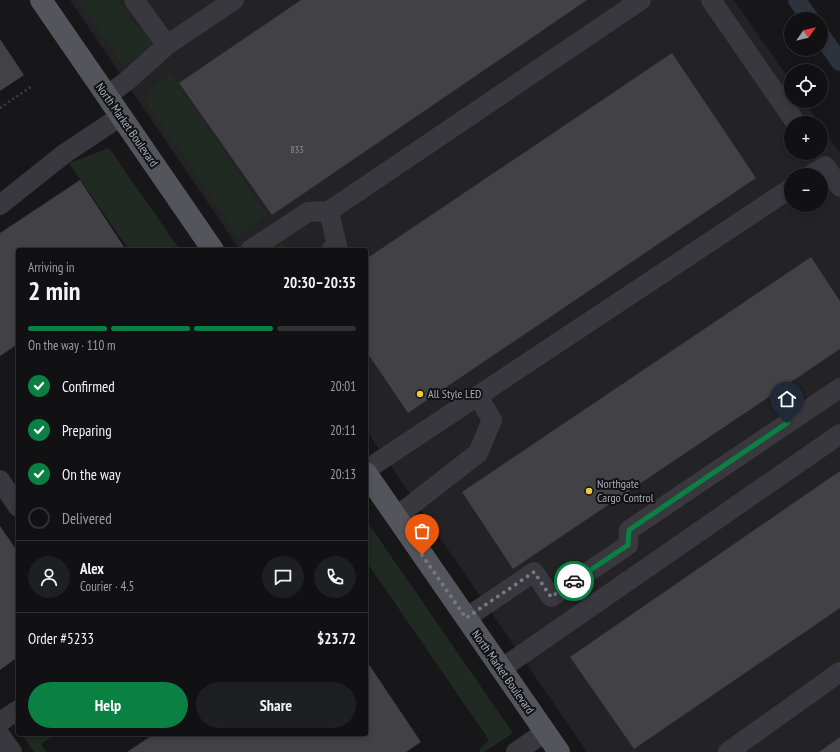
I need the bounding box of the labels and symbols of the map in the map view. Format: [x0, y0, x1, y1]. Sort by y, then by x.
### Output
north arrow [784, 12, 828, 56]
street label: North Market Boulevard [93, 80, 162, 170]
house number: 833 [290, 143, 304, 156]
pin [770, 382, 804, 423]
place label: All Style LED [428, 386, 481, 401]
marker: All Style LED [415, 389, 425, 399]
place label: Northgate Cargo Control [597, 476, 654, 505]
marker: Northgate Cargo Control [584, 486, 594, 496]
pin [405, 514, 439, 555]
courier [554, 561, 594, 601]
street label: North Market Boulevard [469, 627, 538, 717]

